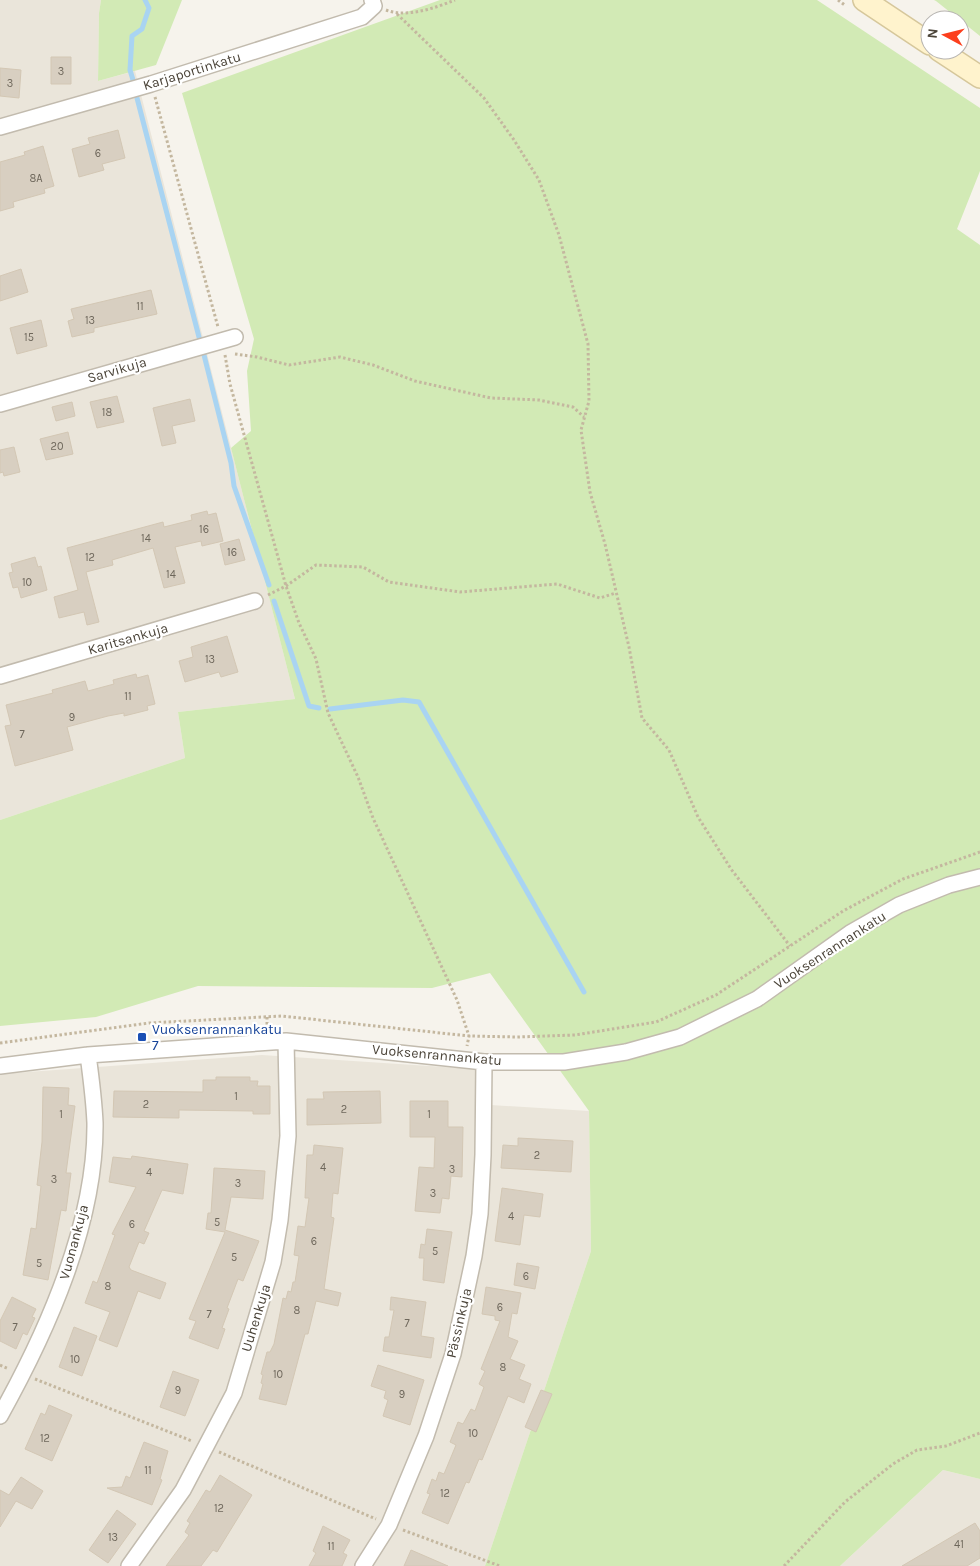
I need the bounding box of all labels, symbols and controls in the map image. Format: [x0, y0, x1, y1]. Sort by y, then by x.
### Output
north arrow [920, 10, 970, 60]
text: N [924, 27, 942, 39]
street label: Karjaportinkatu [141, 48, 243, 94]
house number: 3 [58, 65, 64, 78]
house number: 3 [7, 77, 13, 90]
house number: 6 [95, 147, 101, 160]
house number: 8A [29, 172, 43, 185]
house number: 11 [136, 300, 144, 313]
house number: 13 [85, 314, 95, 327]
house number: 15 [24, 331, 34, 344]
street label: Sarvikuja [85, 353, 149, 387]
house number: 18 [102, 406, 112, 419]
house number: 20 [51, 440, 63, 453]
house number: 16 [199, 523, 209, 536]
house number: 14 [141, 532, 151, 545]
house number: 16 [227, 546, 237, 559]
house number: 12 [85, 551, 95, 564]
house number: 14 [166, 568, 176, 581]
house number: 10 [22, 576, 32, 589]
street label: Karitsankuja [86, 619, 170, 659]
house number: 13 [205, 653, 215, 666]
house number: 11 [124, 690, 132, 703]
house number: 9 [69, 711, 75, 724]
house number: 7 [19, 728, 25, 741]
street label: Vuoksenrannankatu [771, 907, 889, 993]
place label: Vuoksenrannankatu 7 [152, 1021, 282, 1054]
marker: Vuoksenrannankatu 7 [136, 1031, 148, 1043]
street label: Vuoksenrannankatu [371, 1041, 503, 1069]
house number: 1 [234, 1090, 238, 1103]
house number: 2 [143, 1098, 149, 1111]
house number: 2 [341, 1103, 347, 1116]
house number: 1 [59, 1108, 63, 1121]
house number: 1 [427, 1108, 431, 1121]
house number: 2 [534, 1149, 540, 1162]
house number: 4 [320, 1161, 326, 1174]
house number: 3 [449, 1163, 455, 1176]
house number: 4 [146, 1166, 152, 1179]
house number: 3 [51, 1173, 57, 1186]
house number: 3 [235, 1177, 241, 1190]
house number: 3 [430, 1187, 436, 1200]
street label: Vuonankuja [56, 1203, 92, 1281]
house number: 4 [508, 1210, 514, 1223]
house number: 5 [214, 1216, 220, 1229]
house number: 6 [129, 1218, 135, 1231]
house number: 6 [311, 1235, 317, 1248]
house number: 5 [432, 1245, 438, 1258]
house number: 5 [231, 1251, 237, 1264]
house number: 5 [36, 1257, 42, 1270]
house number: 6 [523, 1270, 529, 1283]
house number: 8 [105, 1280, 112, 1293]
street label: Uuhenkuja [238, 1282, 274, 1354]
street label: Pässinkuja [443, 1286, 475, 1360]
house number: 6 [497, 1301, 503, 1314]
house number: 8 [294, 1304, 301, 1317]
house number: 7 [206, 1308, 212, 1321]
house number: 7 [404, 1317, 410, 1330]
house number: 7 [12, 1321, 18, 1334]
house number: 10 [70, 1353, 80, 1366]
house number: 8 [500, 1361, 507, 1374]
house number: 10 [273, 1368, 283, 1381]
house number: 9 [175, 1384, 181, 1397]
house number: 9 [399, 1388, 405, 1401]
house number: 10 [468, 1427, 478, 1440]
house number: 12 [40, 1432, 50, 1445]
house number: 11 [144, 1464, 152, 1477]
house number: 12 [440, 1487, 450, 1500]
house number: 12 [214, 1502, 224, 1515]
house number: 13 [108, 1531, 118, 1544]
house number: 41 [954, 1538, 964, 1551]
house number: 11 [327, 1540, 335, 1553]

